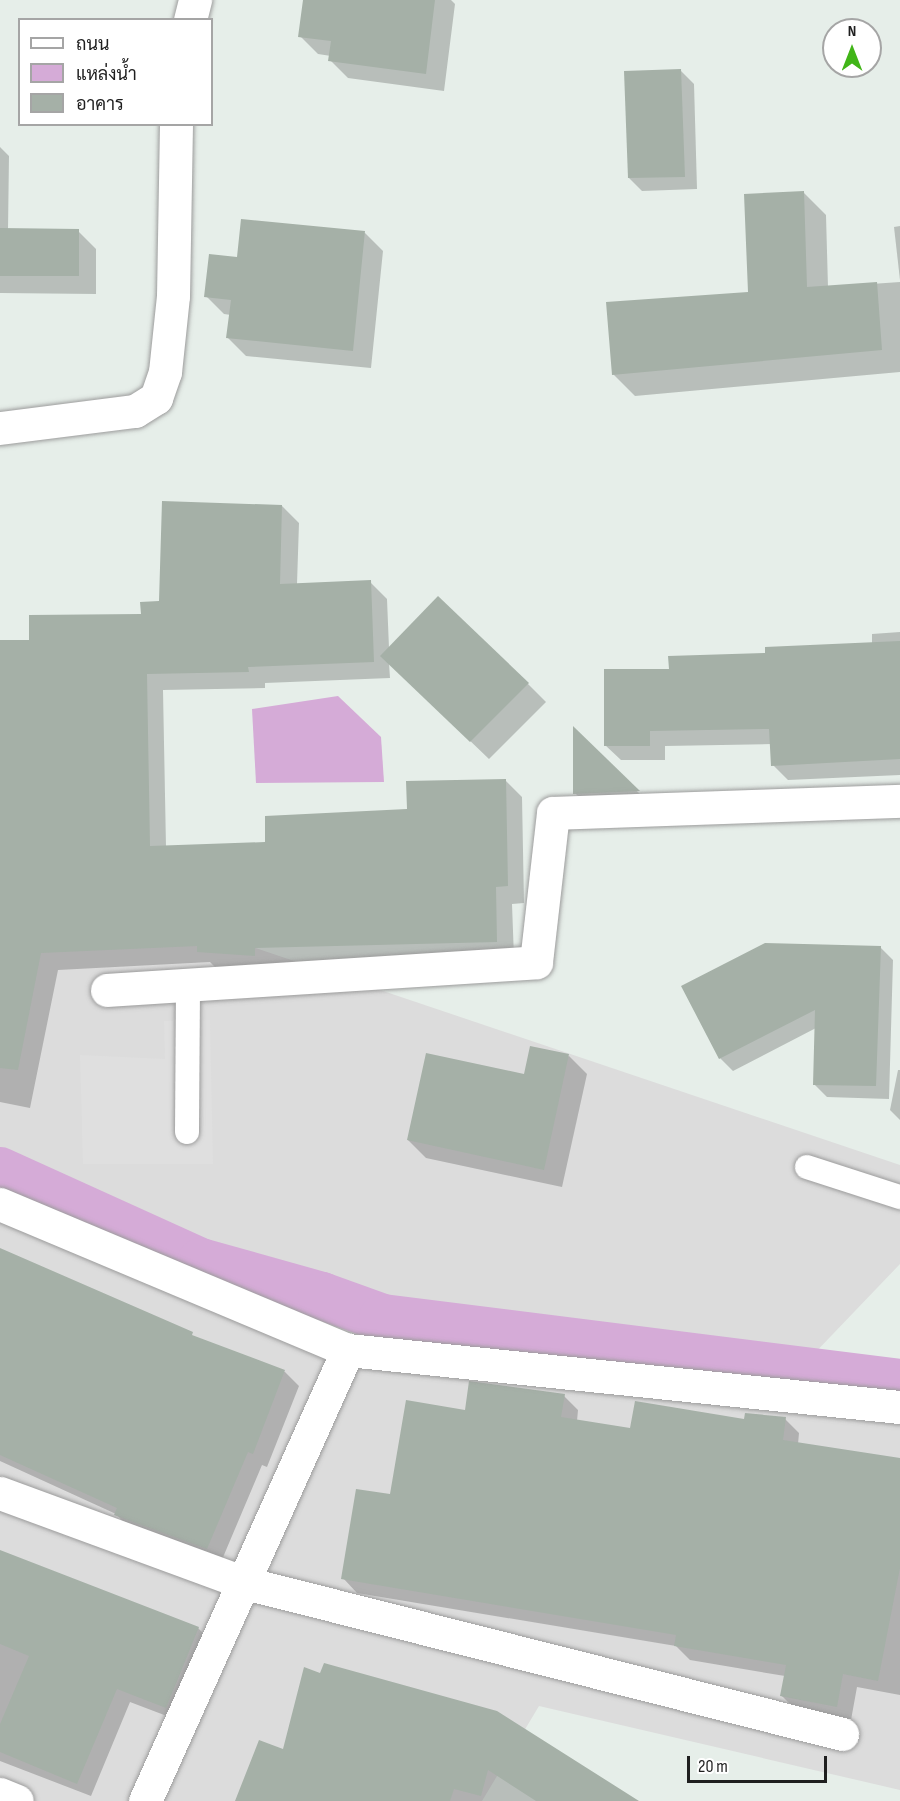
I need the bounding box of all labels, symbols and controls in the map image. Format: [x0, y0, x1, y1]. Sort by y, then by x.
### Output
legend [18, 18, 213, 126]
north arrow [822, 18, 882, 78]
text: N [848, 22, 856, 41]
text: ถนน [76, 34, 109, 55]
text: แหล่งน้ำ [76, 64, 137, 85]
text: อาคาร [76, 94, 124, 115]
scale bar [690, 1744, 830, 1782]
text: 20 m [698, 1756, 728, 1777]

